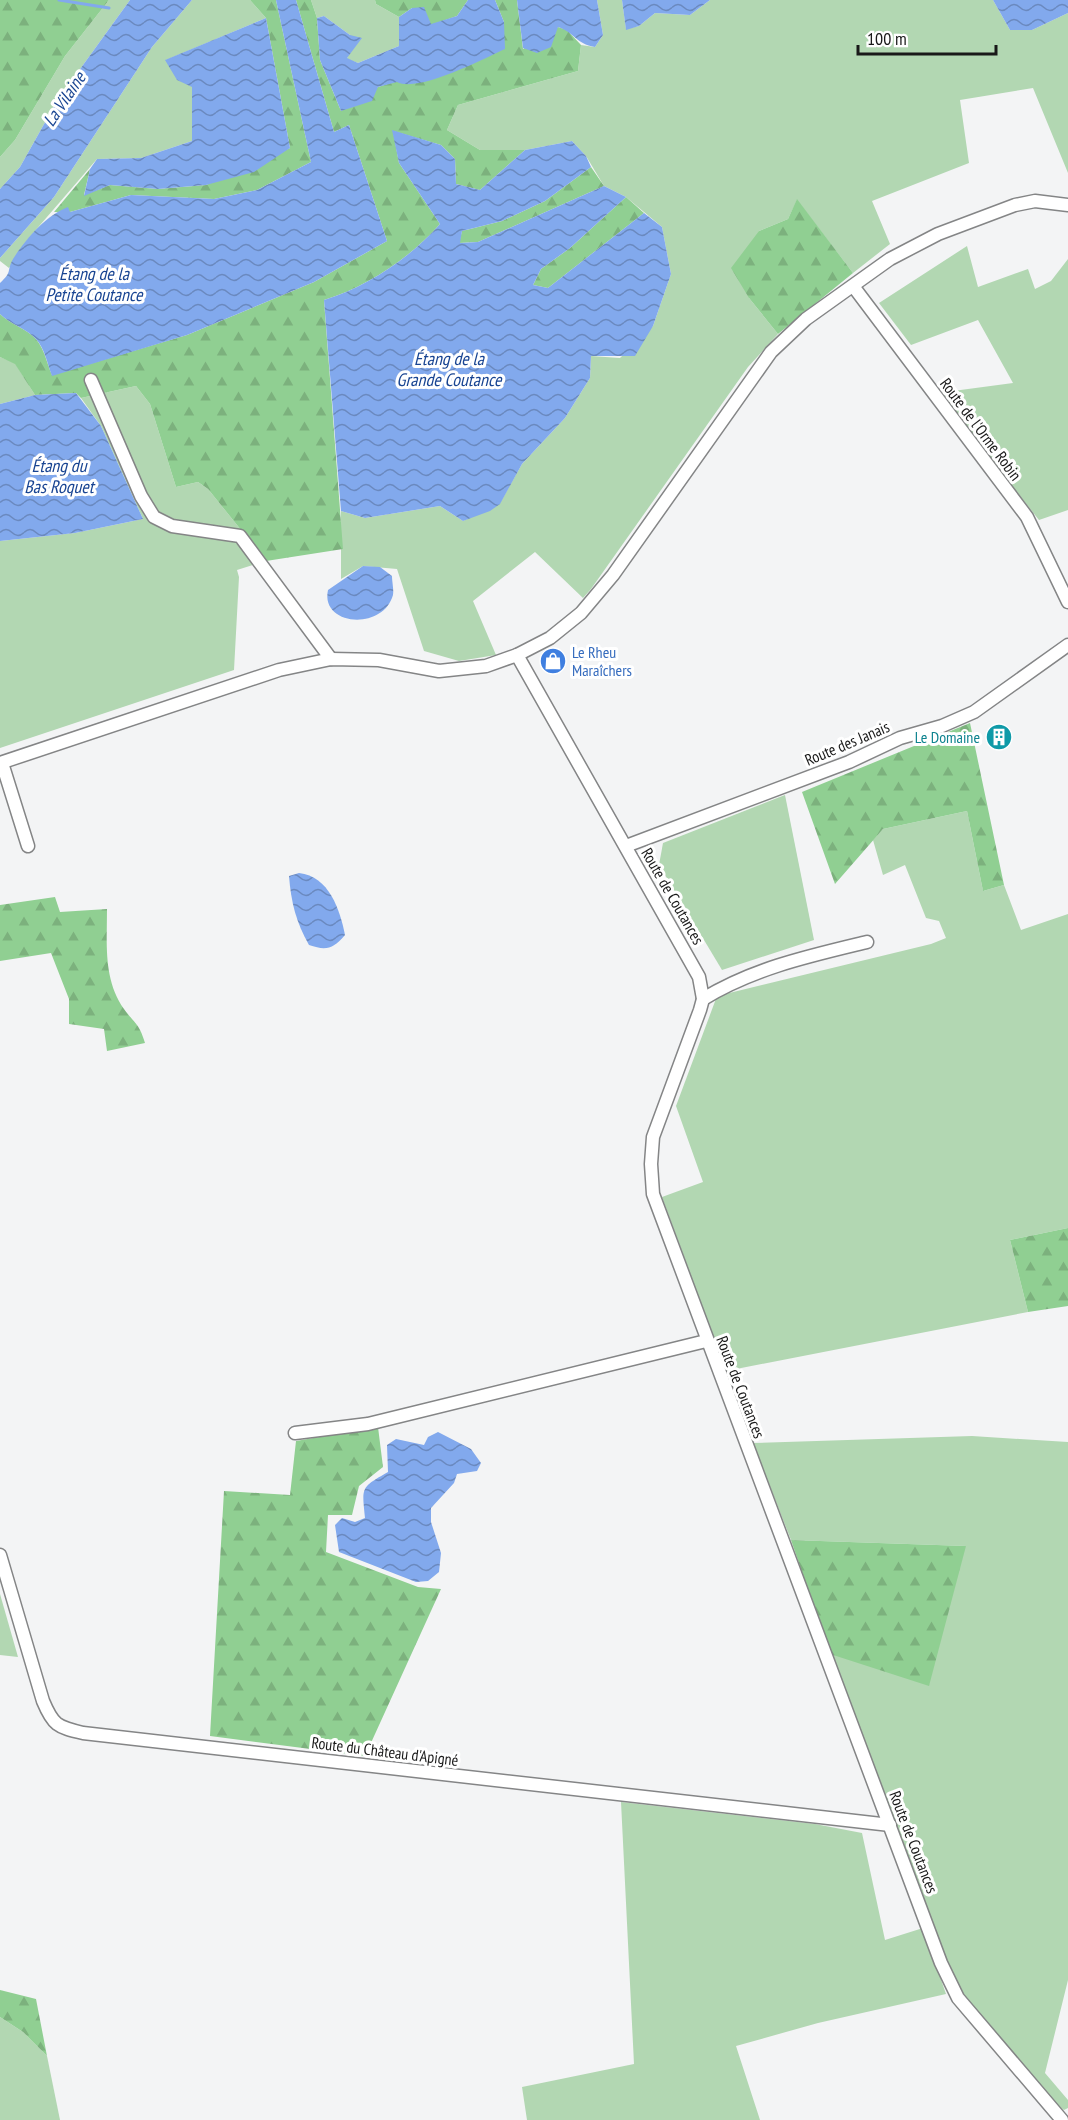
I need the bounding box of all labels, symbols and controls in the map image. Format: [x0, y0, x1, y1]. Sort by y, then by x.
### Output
scale bar [858, 18, 996, 56]
text: 100 m [867, 27, 907, 50]
water label: La Vilaine [37, 66, 91, 131]
water label: Étang de la Petite Coutance [46, 262, 144, 306]
water label: Étang de la Grande Coutance [397, 347, 503, 391]
street label: Route de l'Orme Robin [936, 374, 1026, 484]
water label: Étang du Bas Roquet [24, 454, 96, 498]
place label: Le Rheu Maraîchers [572, 642, 632, 680]
shop icon: Le Rheu Maraîchers [538, 646, 568, 676]
street label: Route des Janais [802, 716, 892, 770]
building icon: Le Domaine [984, 722, 1014, 752]
place label: Le Domaine [915, 727, 980, 747]
street label: Route de Coutances [637, 844, 709, 948]
street label: Route de Coutances [712, 1333, 770, 1441]
street label: Route du Château d'Apigné [311, 1732, 459, 1770]
street label: Route de Coutances [885, 1788, 943, 1896]

